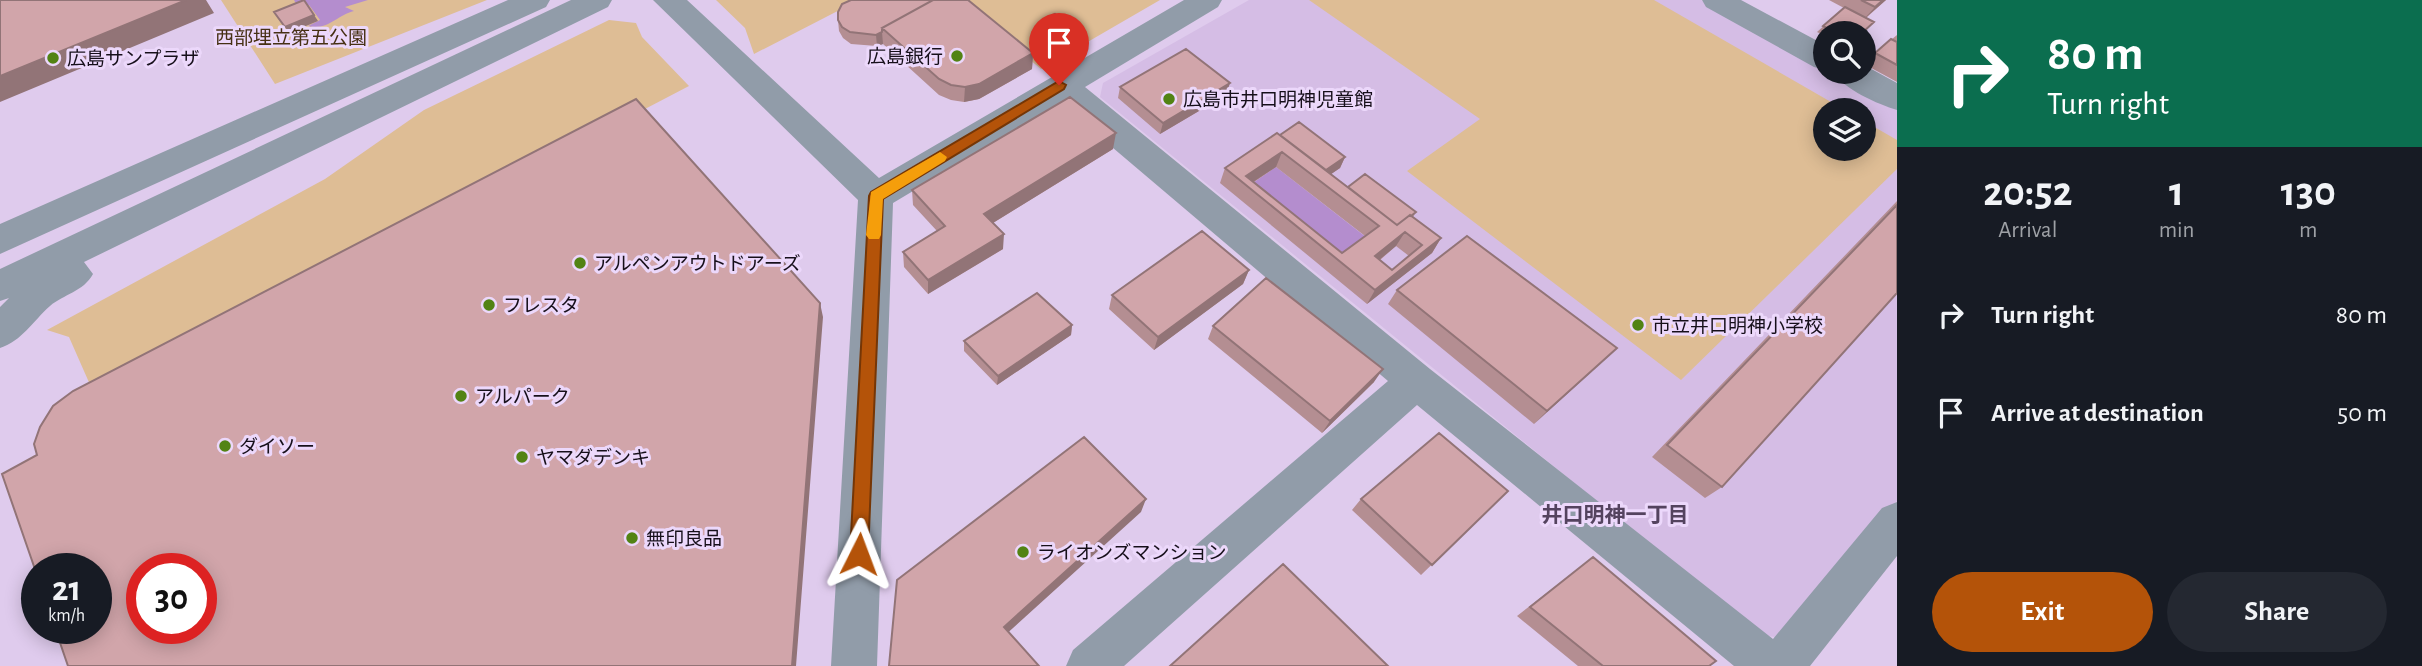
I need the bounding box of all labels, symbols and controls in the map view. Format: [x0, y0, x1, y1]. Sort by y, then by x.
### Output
pin [1029, 13, 1089, 85]
map controls [1813, 21, 1876, 161]
button: search [1813, 21, 1876, 84]
icon: arrive [1040, 24, 1078, 62]
park label: 西部埋立第五公園 [215, 28, 367, 48]
icon: right [1932, 28, 2023, 119]
text: 80 m [2047, 30, 2144, 79]
place label: 広島銀行 [867, 46, 943, 67]
place label: 広島サンプラザ [67, 48, 199, 69]
marker: 広島銀行 [949, 48, 965, 64]
marker: 広島サンプラザ [45, 50, 61, 66]
text: Turn right [2047, 88, 2169, 120]
place label: 広島市井口明神児童館 [1183, 89, 1373, 110]
marker: 広島市井口明神児童館 [1161, 91, 1177, 107]
button: layers [1813, 98, 1876, 161]
text: 20:52 [1983, 171, 2072, 213]
text: 1 [2169, 171, 2184, 213]
text: 130 [2281, 171, 2336, 213]
text: Arrival [1998, 219, 2057, 242]
text: min [2159, 219, 2194, 242]
text: m [2299, 219, 2317, 242]
place label: アルペンアウトドアーズ [594, 253, 801, 274]
marker: アルペンアウトドアーズ [572, 255, 588, 271]
place label: フレスタ [503, 296, 579, 316]
icon: right [1932, 296, 1970, 334]
marker: フレスタ [481, 297, 497, 313]
text: Turn right [1991, 302, 2094, 328]
text: 80 m [2336, 302, 2387, 328]
place label: 市立井口明神小学校 [1652, 315, 1823, 336]
marker: 市立井口明神小学校 [1630, 317, 1646, 333]
place label: アルパーク [475, 387, 570, 407]
marker: アルパーク [453, 388, 469, 404]
icon: arrive [1932, 394, 1970, 432]
text: Arrive at destination [1991, 400, 2204, 426]
text: 50 m [2337, 400, 2387, 426]
place label: ダイソー [239, 436, 315, 457]
marker: ダイソー [217, 438, 233, 454]
place label: ヤマダデンキ [536, 447, 650, 468]
marker: ヤマダデンキ [514, 449, 530, 465]
district label: 井口明神一丁目 [1542, 503, 1689, 526]
position arrow [822, 517, 896, 591]
place label: 無印良品 [646, 529, 722, 549]
marker: 無印良品 [624, 530, 640, 546]
place label: ライオンズマンション [1037, 542, 1227, 563]
marker: ライオンズマンション [1015, 544, 1031, 560]
speed limit sign: 30 [126, 553, 217, 644]
text: 21 [52, 572, 81, 607]
button: Exit [1932, 572, 2153, 652]
button: Share [2167, 572, 2387, 652]
text: km/h [48, 607, 85, 625]

